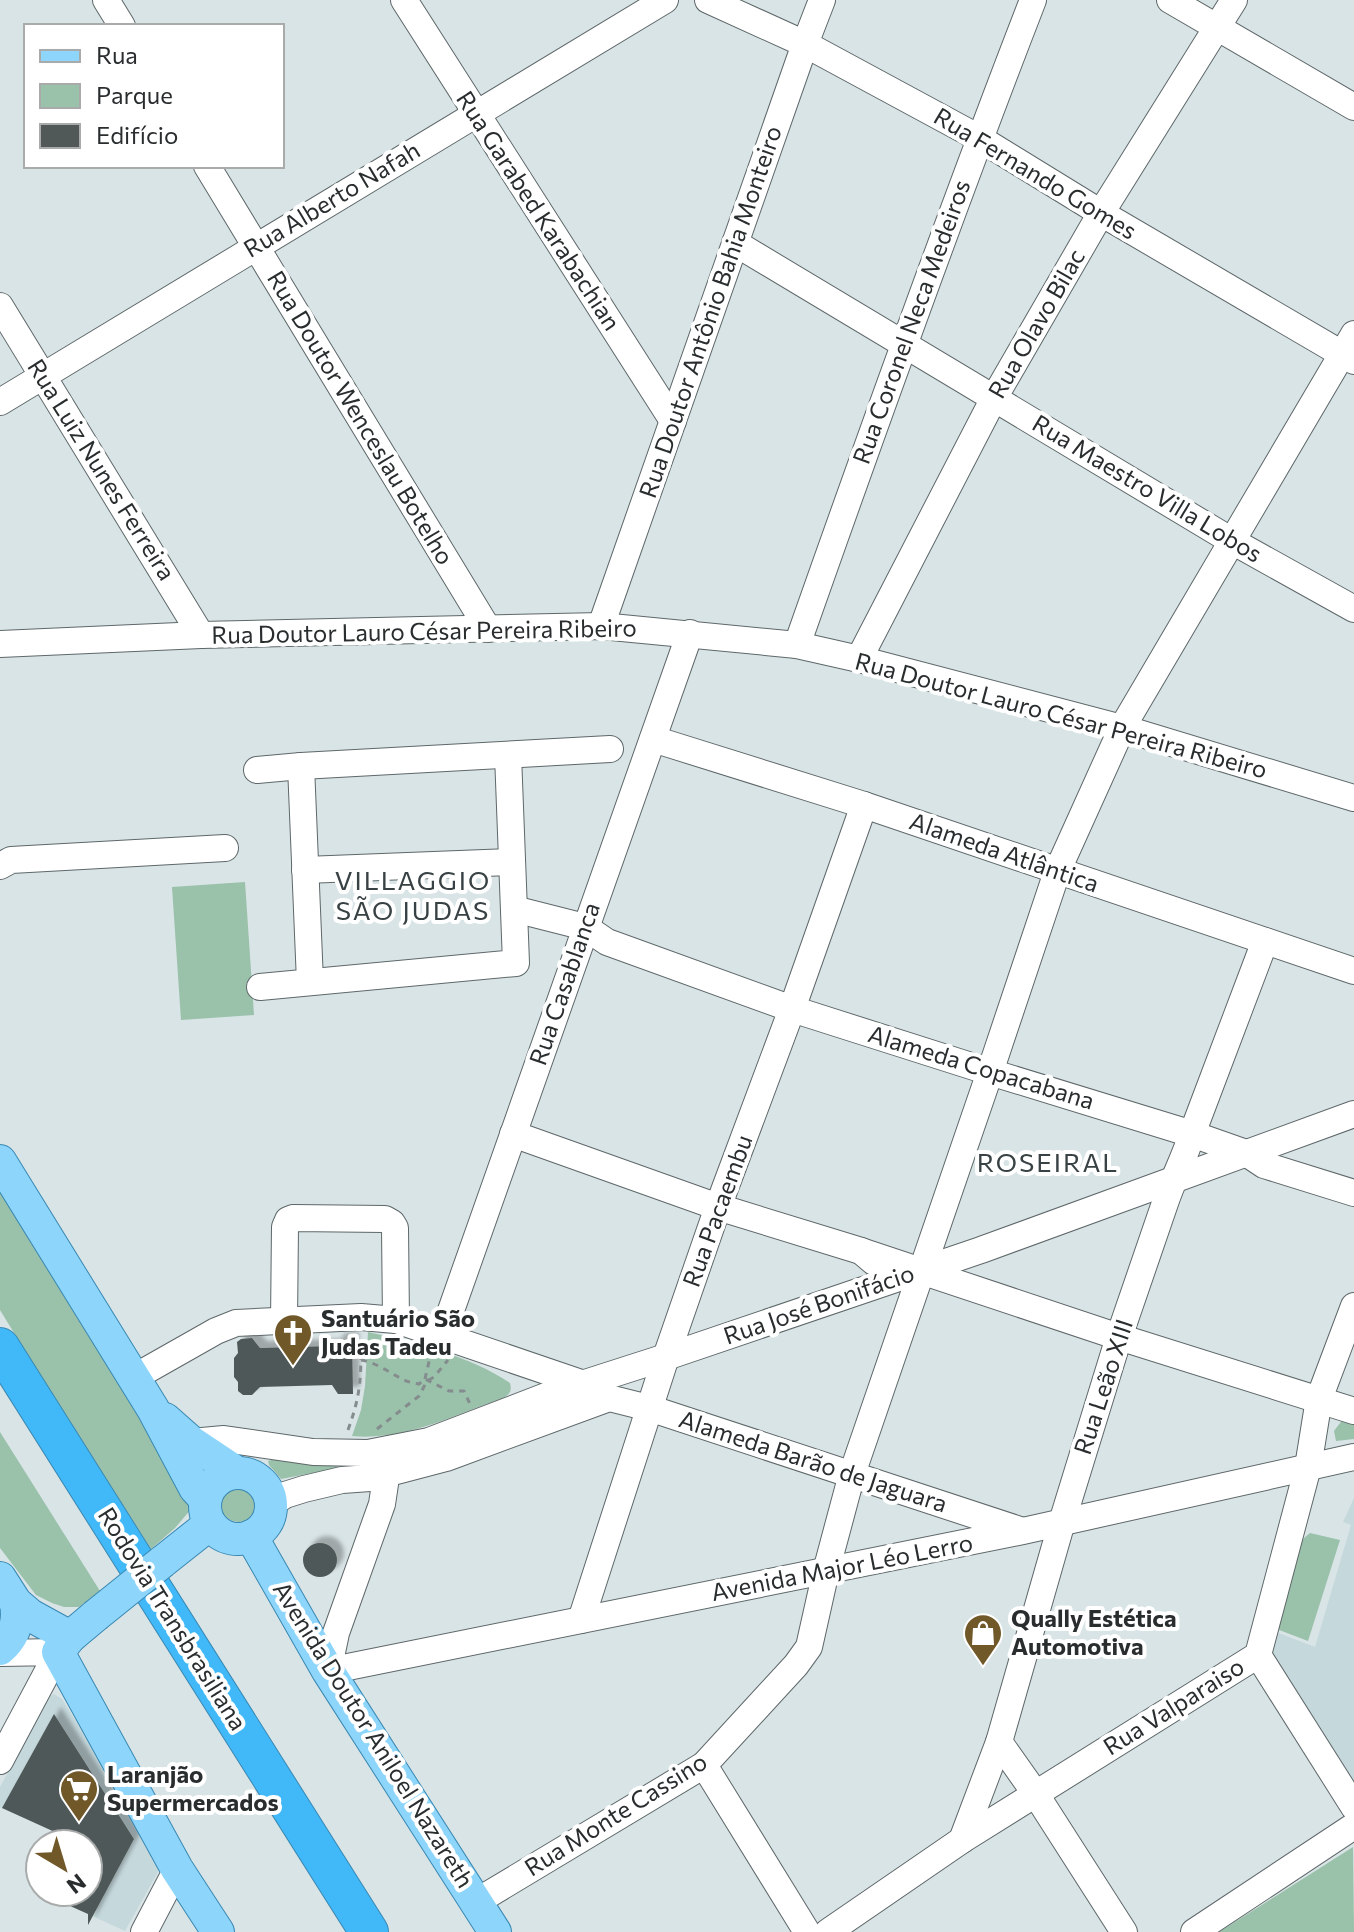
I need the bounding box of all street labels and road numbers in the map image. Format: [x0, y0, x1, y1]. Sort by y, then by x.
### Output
street label: Rua Garabed Karabachian [451, 85, 627, 335]
street label: Rua Fernando Gomes [929, 101, 1142, 245]
street label: Rua Doutor Antônio Bahia Monteiro [632, 122, 787, 501]
street label: Rua Alberto Nafah [238, 135, 425, 263]
street label: Rua Coronel Neca Medeiros [846, 176, 976, 467]
street label: Rua Olavo Bilac [981, 243, 1090, 403]
street label: Rua Doutor Wenceslau Botelho [262, 265, 461, 569]
street label: Rua Luiz Nunes Ferreira [22, 353, 182, 585]
street label: Rua Maestro Villa Lobos [1028, 408, 1268, 568]
street label: Rua Doutor Lauro César Pereira Ribeiro [211, 612, 637, 649]
street label: Rua Doutor Lauro César Pereira Ribeiro [852, 646, 1271, 784]
street label: Alameda Atlântica [906, 806, 1103, 898]
street label: Rua Casablanca [522, 898, 605, 1069]
street label: Alameda Copacabana [865, 1018, 1098, 1115]
street label: Rua Pacaembu [676, 1130, 758, 1290]
street label: Rua José Bonifácio [719, 1257, 918, 1350]
street label: Rua Leão XIII [1067, 1315, 1138, 1458]
street label: Alameda Barão de Jaguara [676, 1404, 951, 1518]
street label: Rodovia Transbrasiliana [93, 1501, 254, 1735]
street label: Avenida Major Léo Lerro [708, 1527, 975, 1606]
street label: Avenida Doutor Aniloel Nazareth [268, 1576, 481, 1893]
street label: Rua Valparaiso [1097, 1651, 1249, 1761]
street label: Rua Monte Cassino [519, 1746, 712, 1882]

